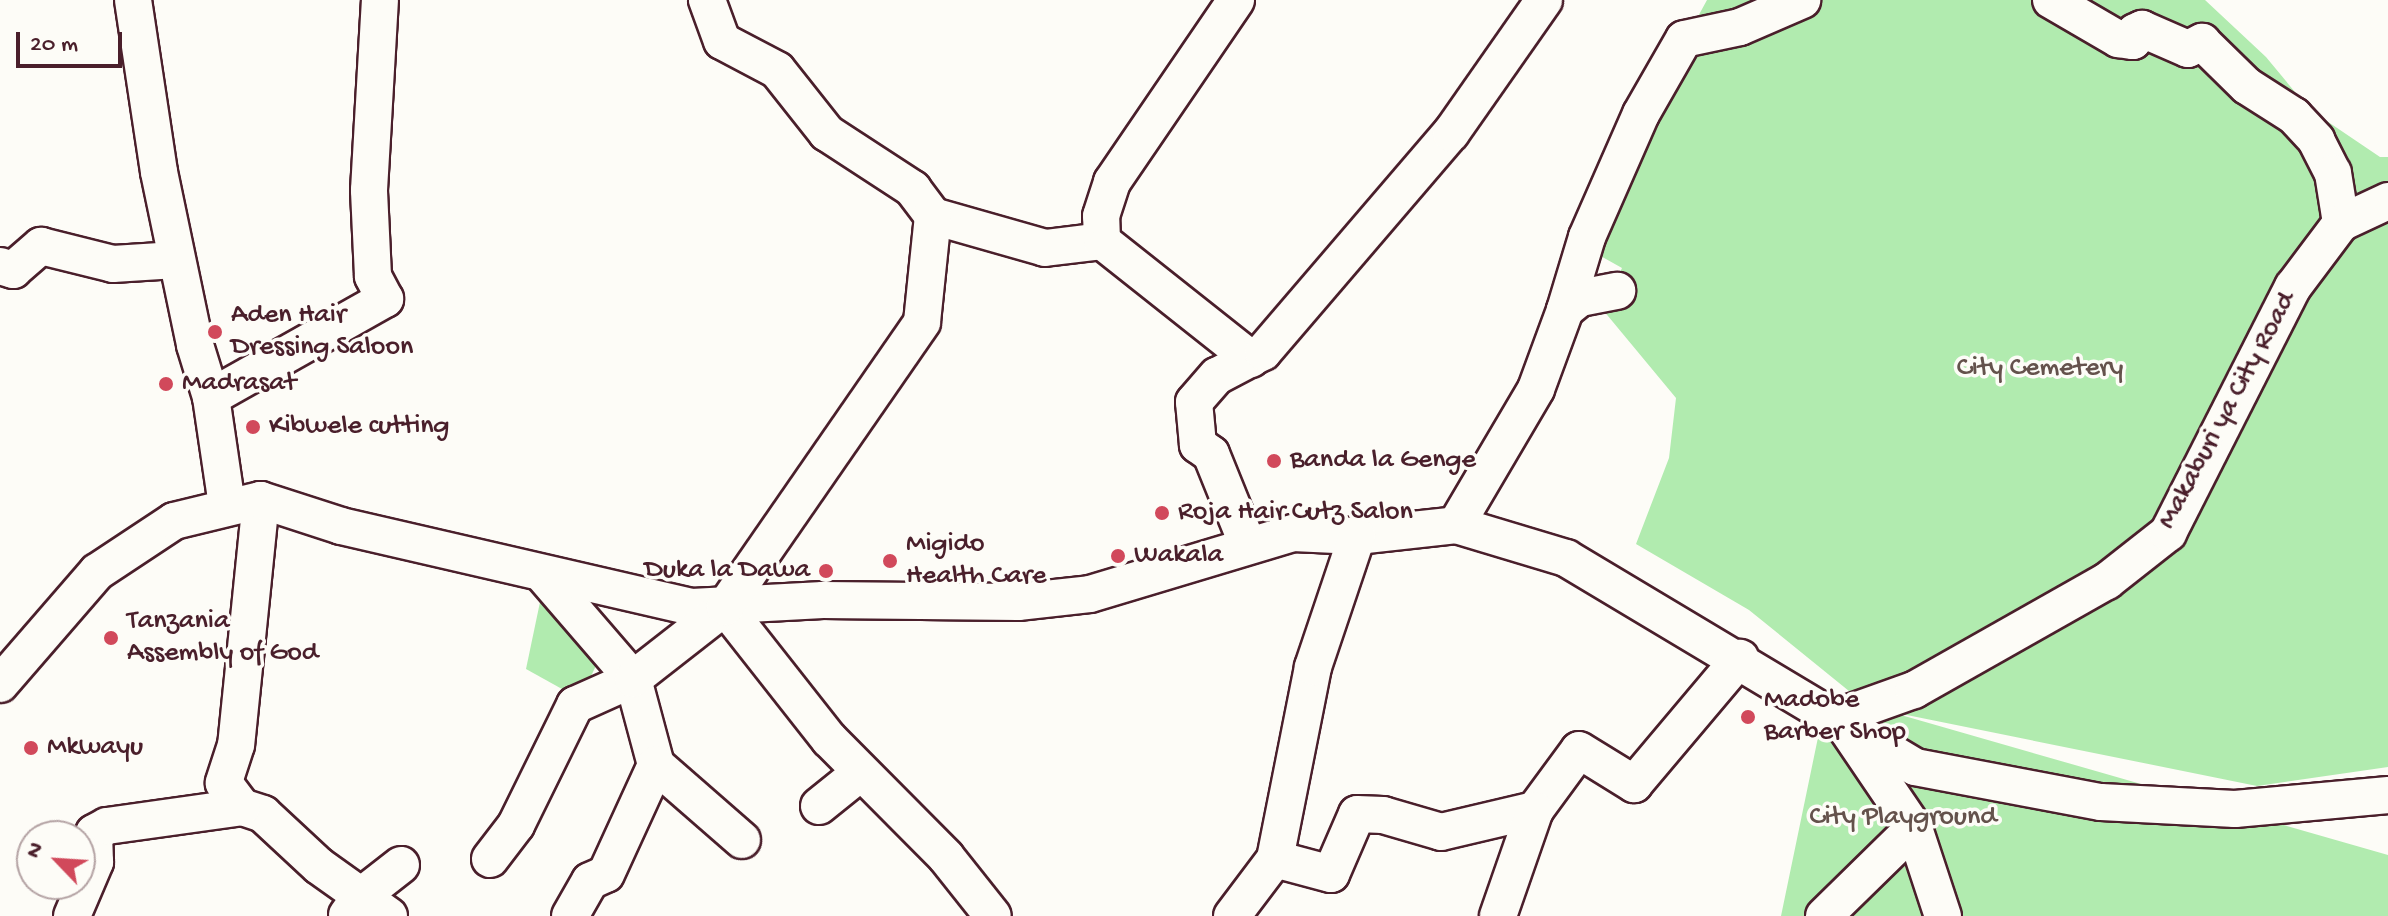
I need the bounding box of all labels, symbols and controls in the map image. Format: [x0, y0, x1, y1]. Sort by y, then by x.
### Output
scale bar [20, 16, 126, 66]
text: 20 m [30, 31, 78, 60]
street label: Makaburi ya City Road [2151, 287, 2305, 535]
place label: Aden Hair Dressing Saloon [231, 299, 413, 365]
marker: Aden Hair Dressing Saloon [206, 323, 224, 341]
park label: City Cemetery [1957, 352, 2123, 386]
place label: Madrasat [182, 367, 296, 401]
marker: Madrasat [157, 375, 175, 393]
place label: Kibwele cutting [269, 410, 449, 444]
marker: Kibwele cutting [244, 418, 262, 436]
place label: Banda la Genge [1290, 444, 1476, 478]
marker: Banda la Genge [1265, 452, 1283, 470]
place label: Roja Hair Cutz Salon [1178, 496, 1413, 530]
marker: Roja Hair Cutz Salon [1153, 504, 1171, 522]
place label: Migido Health Care [906, 528, 1046, 594]
place label: Wakala [1134, 539, 1223, 573]
marker: Wakala [1109, 547, 1127, 565]
marker: Migido Health Care [881, 552, 899, 570]
place label: Duka la Dawa [645, 554, 810, 588]
marker: Duka la Dawa [817, 562, 835, 580]
place label: Tanzania Assembly of God [127, 605, 318, 671]
marker: Tanzania Assembly of God [102, 629, 120, 647]
place label: Madobe Barber Shop [1764, 684, 1906, 750]
marker: Madobe Barber Shop [1739, 708, 1757, 726]
place label: Mkwayu [47, 731, 143, 765]
marker: Mkwayu [22, 739, 40, 757]
park label: City Playground [1809, 801, 1997, 835]
north arrow [16, 820, 96, 900]
text: N [21, 839, 51, 863]

